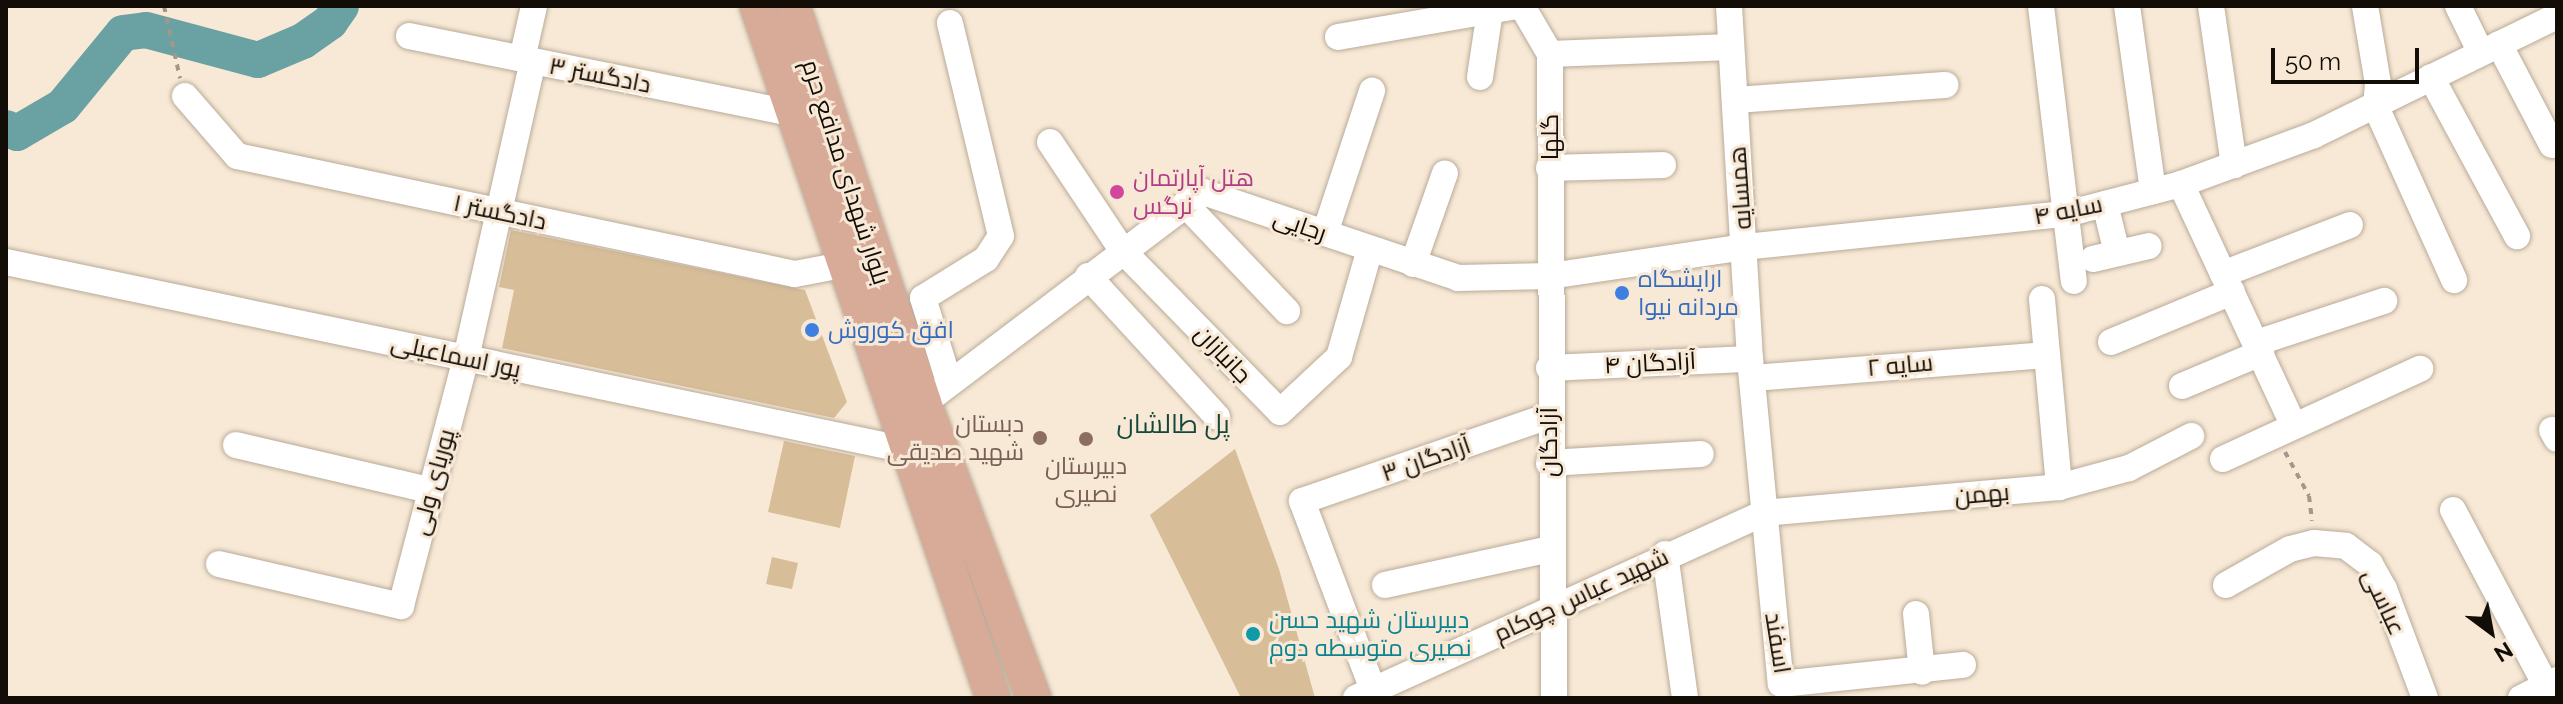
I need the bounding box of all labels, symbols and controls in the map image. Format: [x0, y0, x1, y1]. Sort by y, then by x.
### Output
scale bar [2275, 32, 2423, 82]
text: 50 m [2285, 47, 2341, 76]
street label: دادگستر ۳ [547, 51, 653, 99]
street label: بلوار شهدای مدافع حرم [796, 56, 896, 288]
street label: گلها [1536, 114, 1564, 160]
street label: همسایه [1723, 145, 1757, 231]
place label: هتل آپارتمان نرگس [1133, 164, 1254, 220]
marker: هتل آپارتمان نرگس [1108, 183, 1126, 201]
street label: دادگستر ۱ [451, 188, 549, 236]
street label: سایه ۴ [2031, 189, 2105, 231]
street label: رجایی [1270, 203, 1330, 247]
place label: ارایشگاه مردانه نیوا [1638, 265, 1739, 321]
marker: ارایشگاه مردانه نیوا [1613, 284, 1631, 302]
place label: افق کوروش [828, 316, 954, 344]
street label: جانبازان [1188, 319, 1258, 389]
marker: افق کوروش [803, 321, 821, 339]
street label: پور اسماعیلی [388, 328, 524, 384]
street label: آزادگان ۴ [1603, 346, 1697, 380]
street label: سایه ۲ [1866, 348, 1934, 382]
street label: آزادگان [1535, 407, 1563, 477]
district label: پل طالشان [1116, 409, 1230, 441]
place label: دبستان شهید صدیقی [887, 410, 1024, 466]
street label: پوریای ولی [405, 426, 461, 538]
marker: دبستان شهید صدیقی [1031, 429, 1049, 447]
marker: دبیرستان نصیری [1077, 430, 1095, 448]
street label: آزادگان ۳ [1378, 430, 1474, 488]
place label: دبیرستان نصیری [1045, 452, 1127, 508]
street label: بهمن [1953, 477, 2011, 511]
street label: شهید عباس چوکام [1489, 542, 1673, 648]
street label: عباسی [2356, 564, 2412, 640]
north arrow [2451, 592, 2531, 672]
place label: دبیرستان شهید حسن نصیری متوسطه دوم [1269, 606, 1472, 662]
street label: اسفند [1759, 610, 1797, 676]
marker: دبیرستان شهید حسن نصیری متوسطه دوم [1244, 625, 1262, 643]
text: N [2490, 637, 2518, 668]

